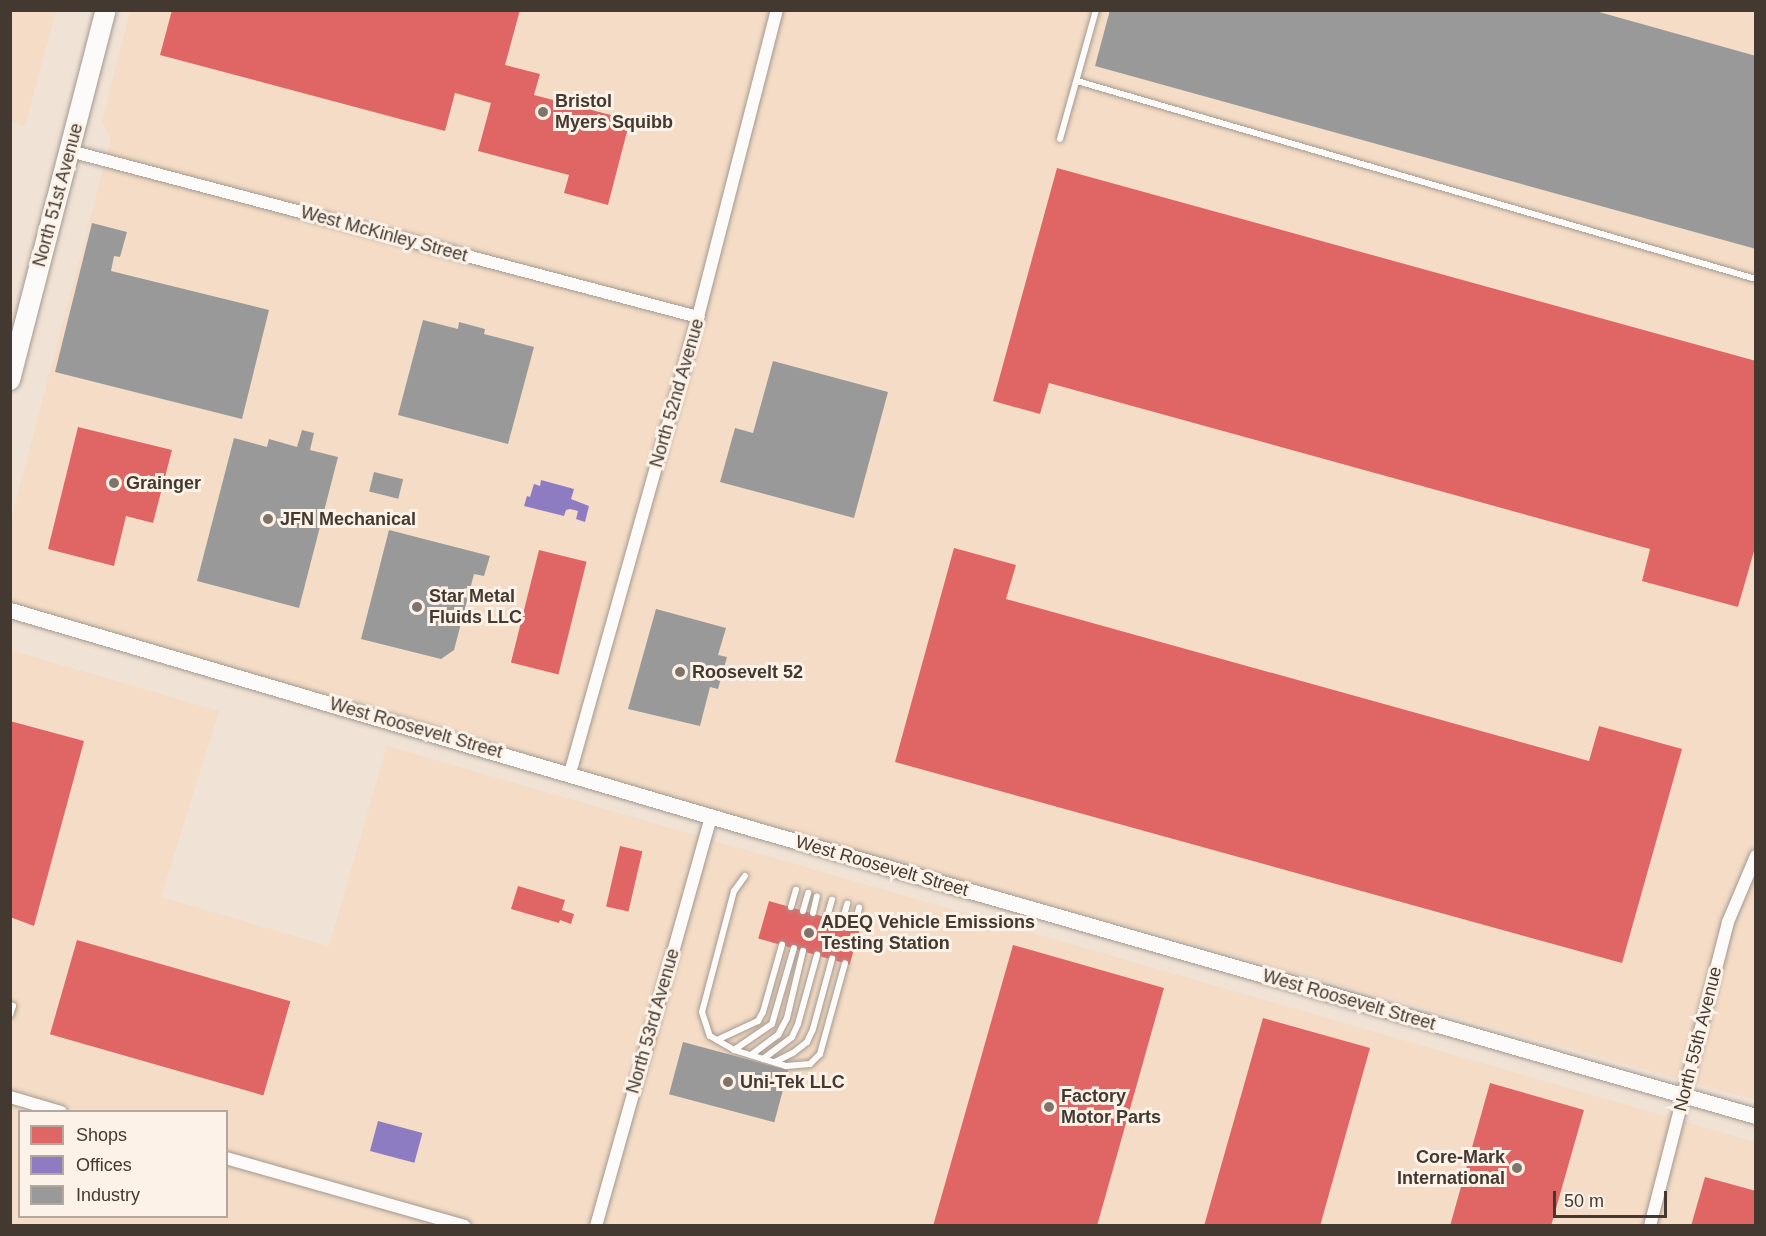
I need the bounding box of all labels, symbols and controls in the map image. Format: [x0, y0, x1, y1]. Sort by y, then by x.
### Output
place label: Bristol Myers Squibb [555, 91, 673, 134]
marker: Bristol Myers Squibb [536, 105, 550, 119]
street label: North 51st Avenue [28, 120, 88, 270]
street label: West McKinley Street [298, 201, 470, 267]
street label: North 52nd Avenue [645, 316, 709, 470]
place label: Grainger [126, 472, 201, 494]
marker: Grainger [107, 476, 121, 490]
place label: JFN Mechanical [280, 508, 416, 530]
marker: JFN Mechanical [261, 512, 275, 526]
place label: Star Metal Fluids LLC [429, 586, 522, 628]
marker: Star Metal Fluids LLC [410, 600, 424, 614]
place label: Roosevelt 52 [692, 661, 803, 683]
marker: Roosevelt 52 [673, 665, 687, 679]
street label: West Roosevelt Street [327, 693, 505, 763]
street label: West Roosevelt Street [793, 831, 971, 901]
place label: ADEQ Vehicle Emissions Testing Station [821, 912, 1035, 954]
marker: ADEQ Vehicle Emissions Testing Station [802, 926, 816, 940]
street label: North 53rd Avenue [622, 946, 684, 1096]
street label: North 55th Avenue [1669, 964, 1727, 1114]
street label: West Roosevelt Street [1260, 965, 1438, 1035]
place label: Uni-Tek LLC [740, 1071, 845, 1093]
marker: Uni-Tek LLC [721, 1075, 735, 1089]
place label: Factory Motor Parts [1061, 1086, 1161, 1128]
marker: Factory Motor Parts [1042, 1100, 1056, 1114]
legend [18, 1110, 228, 1218]
text: Shops [76, 1125, 127, 1145]
place label: Core-Mark International [1397, 1147, 1505, 1190]
text: Offices [76, 1155, 132, 1175]
marker: Core-Mark International [1510, 1161, 1524, 1175]
scale bar [1556, 1179, 1670, 1217]
text: Industry [76, 1185, 140, 1205]
text: 50 m [1564, 1191, 1604, 1211]

